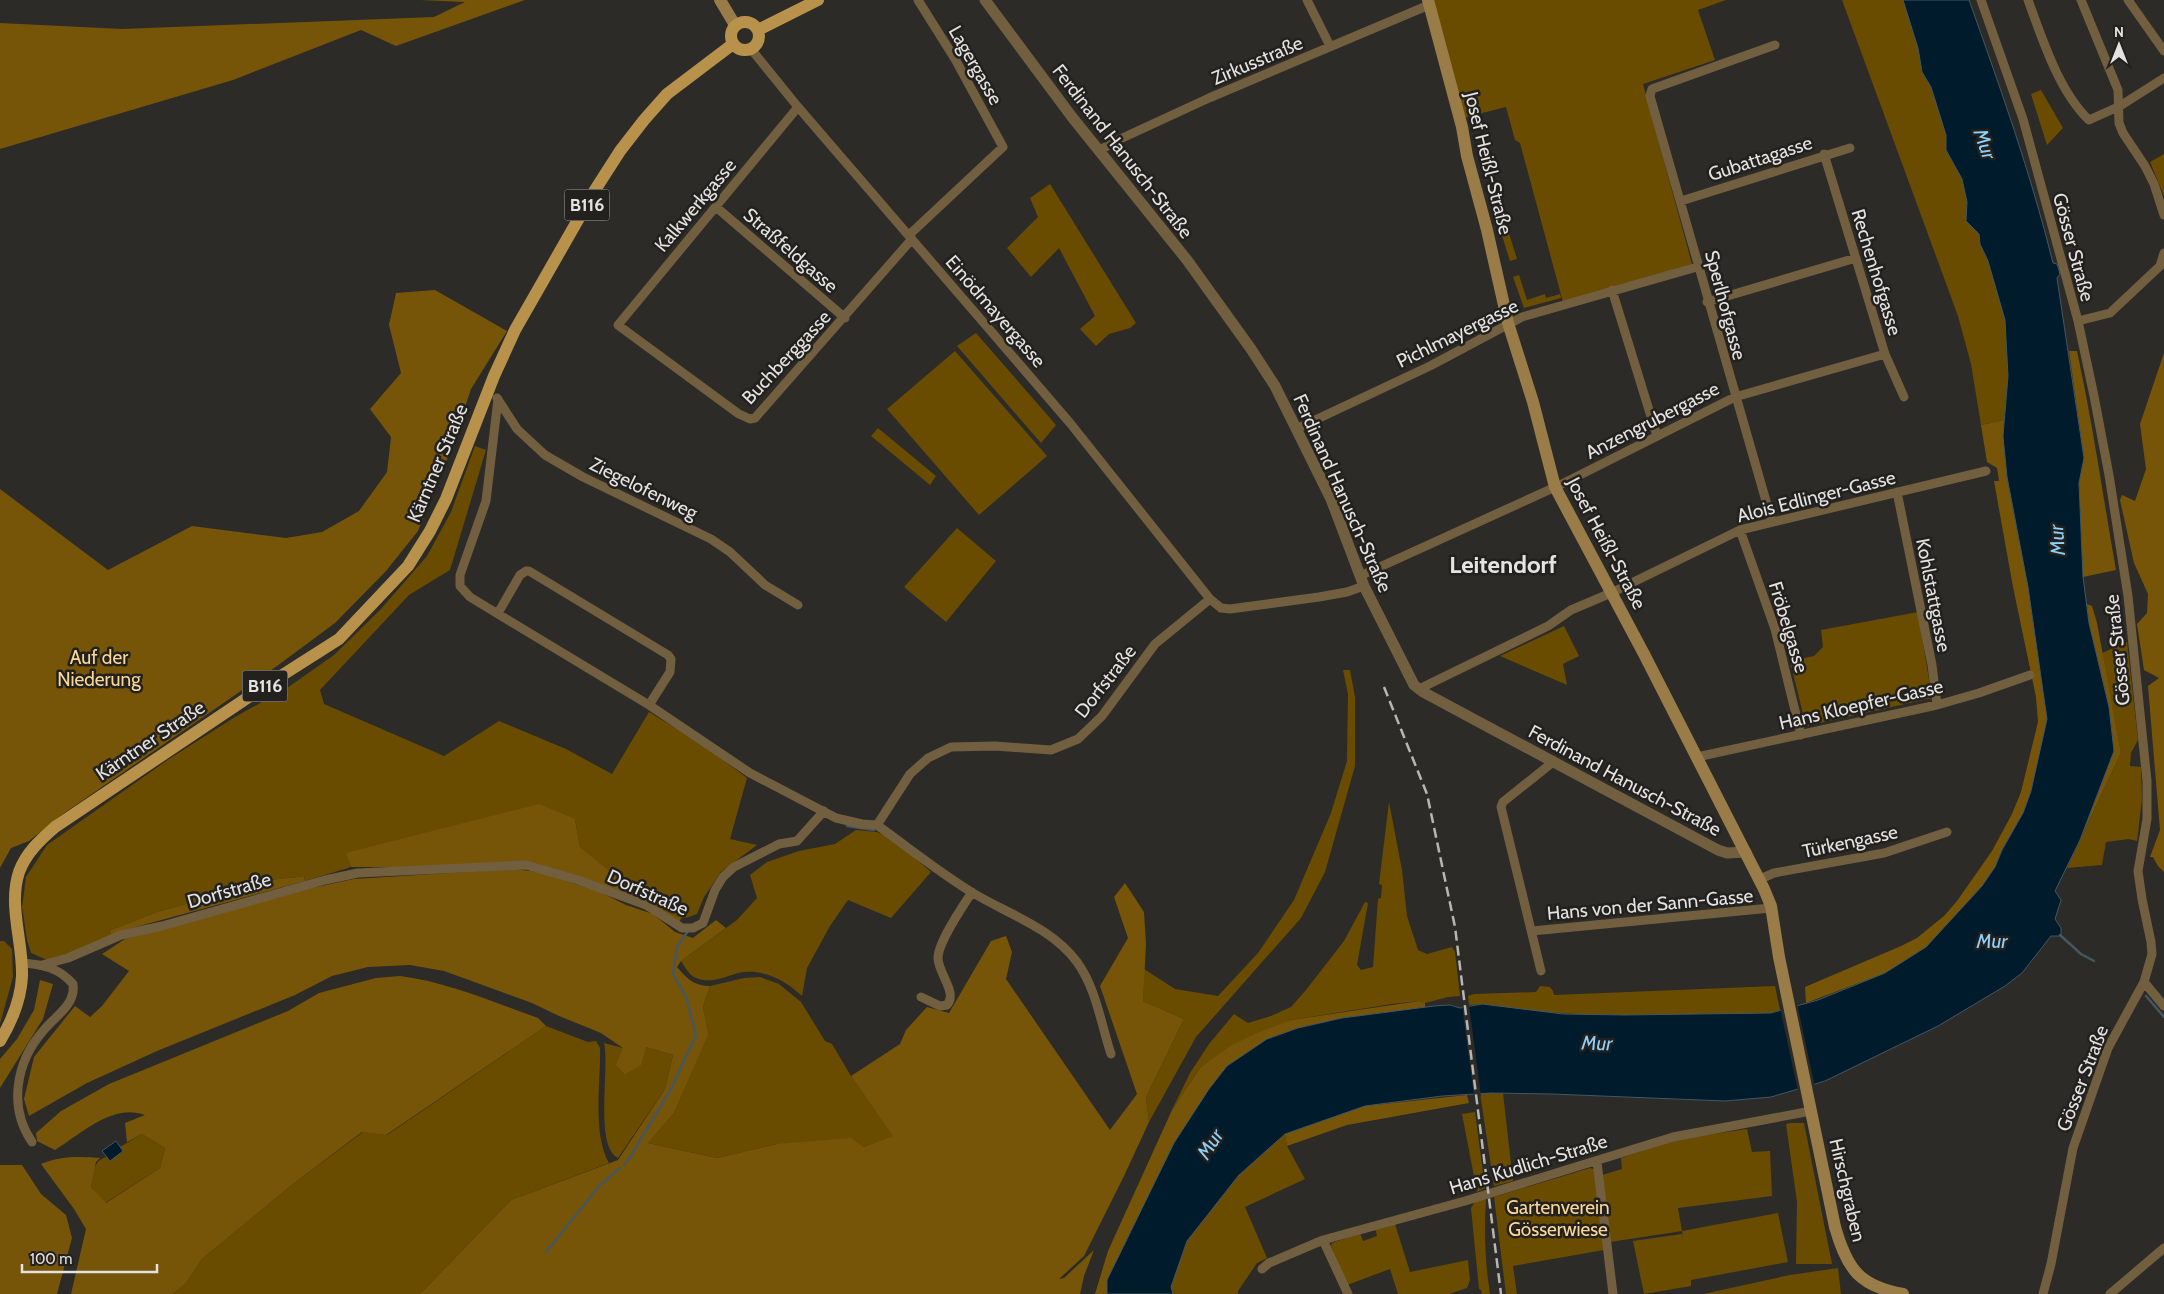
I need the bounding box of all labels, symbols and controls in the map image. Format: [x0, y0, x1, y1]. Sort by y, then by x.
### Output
north arrow [2094, 20, 2144, 70]
street label: Lagergasse [944, 21, 1008, 109]
text: N [2114, 23, 2124, 41]
street label: Zirkusstraße [1208, 31, 1306, 90]
street label: Ferdinand Hanusch-Straße [1047, 60, 1198, 243]
street label: Josef Heißl-Straße [1459, 88, 1517, 237]
water label: Mur [1968, 125, 2002, 163]
street label: Gubattagasse [1705, 131, 1815, 186]
street label: Kalkwerkgasse [650, 154, 741, 257]
road number: B116 [564, 190, 610, 220]
street label: Gösser Straße [2048, 190, 2099, 304]
street label: Straßfeldgasse [739, 203, 843, 298]
street label: Rechenhofgasse [1846, 206, 1907, 338]
street label: Sperlhofgasse [1700, 248, 1751, 363]
street label: Einödmayergasse [941, 251, 1051, 372]
street label: Pichlmayergasse [1393, 294, 1522, 373]
street label: Buchberggasse [737, 305, 836, 409]
street label: Anzengrubergasse [1581, 377, 1723, 464]
street label: Ferdinand Hanusch-Straße [1288, 390, 1397, 596]
street label: Kärntner Straße [402, 400, 473, 526]
street label: Ziegelofenweg [586, 452, 702, 525]
street label: Alois Edlinger-Gasse [1734, 466, 1898, 527]
street label: Josef Heißl-Straße [1562, 472, 1651, 613]
water label: Mur [2044, 523, 2070, 557]
street label: Kohlstattgasse [1911, 536, 1956, 654]
district label: Leitendorf [1449, 550, 1557, 579]
street label: Fröbelgasse [1764, 579, 1813, 676]
street label: Gösser Straße [2100, 593, 2135, 707]
street label: Dorfstraße [1070, 640, 1141, 722]
park label: Auf der Niederung [57, 646, 141, 691]
road number: B116 [242, 670, 288, 701]
street label: Hans Kloepfer-Gasse [1777, 674, 1946, 735]
street label: Kärntner Straße [92, 695, 209, 785]
street label: Ferdinand Hanusch-Straße [1525, 720, 1725, 841]
street label: Türkengasse [1800, 820, 1900, 863]
street label: Dorfstraße [604, 864, 692, 921]
street label: Dorfstraße [184, 867, 274, 913]
street label: Hans von der Sann-Gasse [1546, 884, 1754, 925]
water label: Mur [1976, 929, 2008, 953]
street label: Gösser Straße [2052, 1022, 2113, 1134]
water label: Mur [1580, 1030, 1614, 1056]
water label: Mur [1191, 1124, 1229, 1164]
street label: Hans Kudlich-Straße [1446, 1129, 1610, 1199]
street label: Hirschgraben [1824, 1136, 1871, 1244]
park label: Gartenverein Gösserwiese [1506, 1196, 1610, 1241]
scale bar [22, 1242, 158, 1274]
text: 100 m [30, 1250, 72, 1268]

